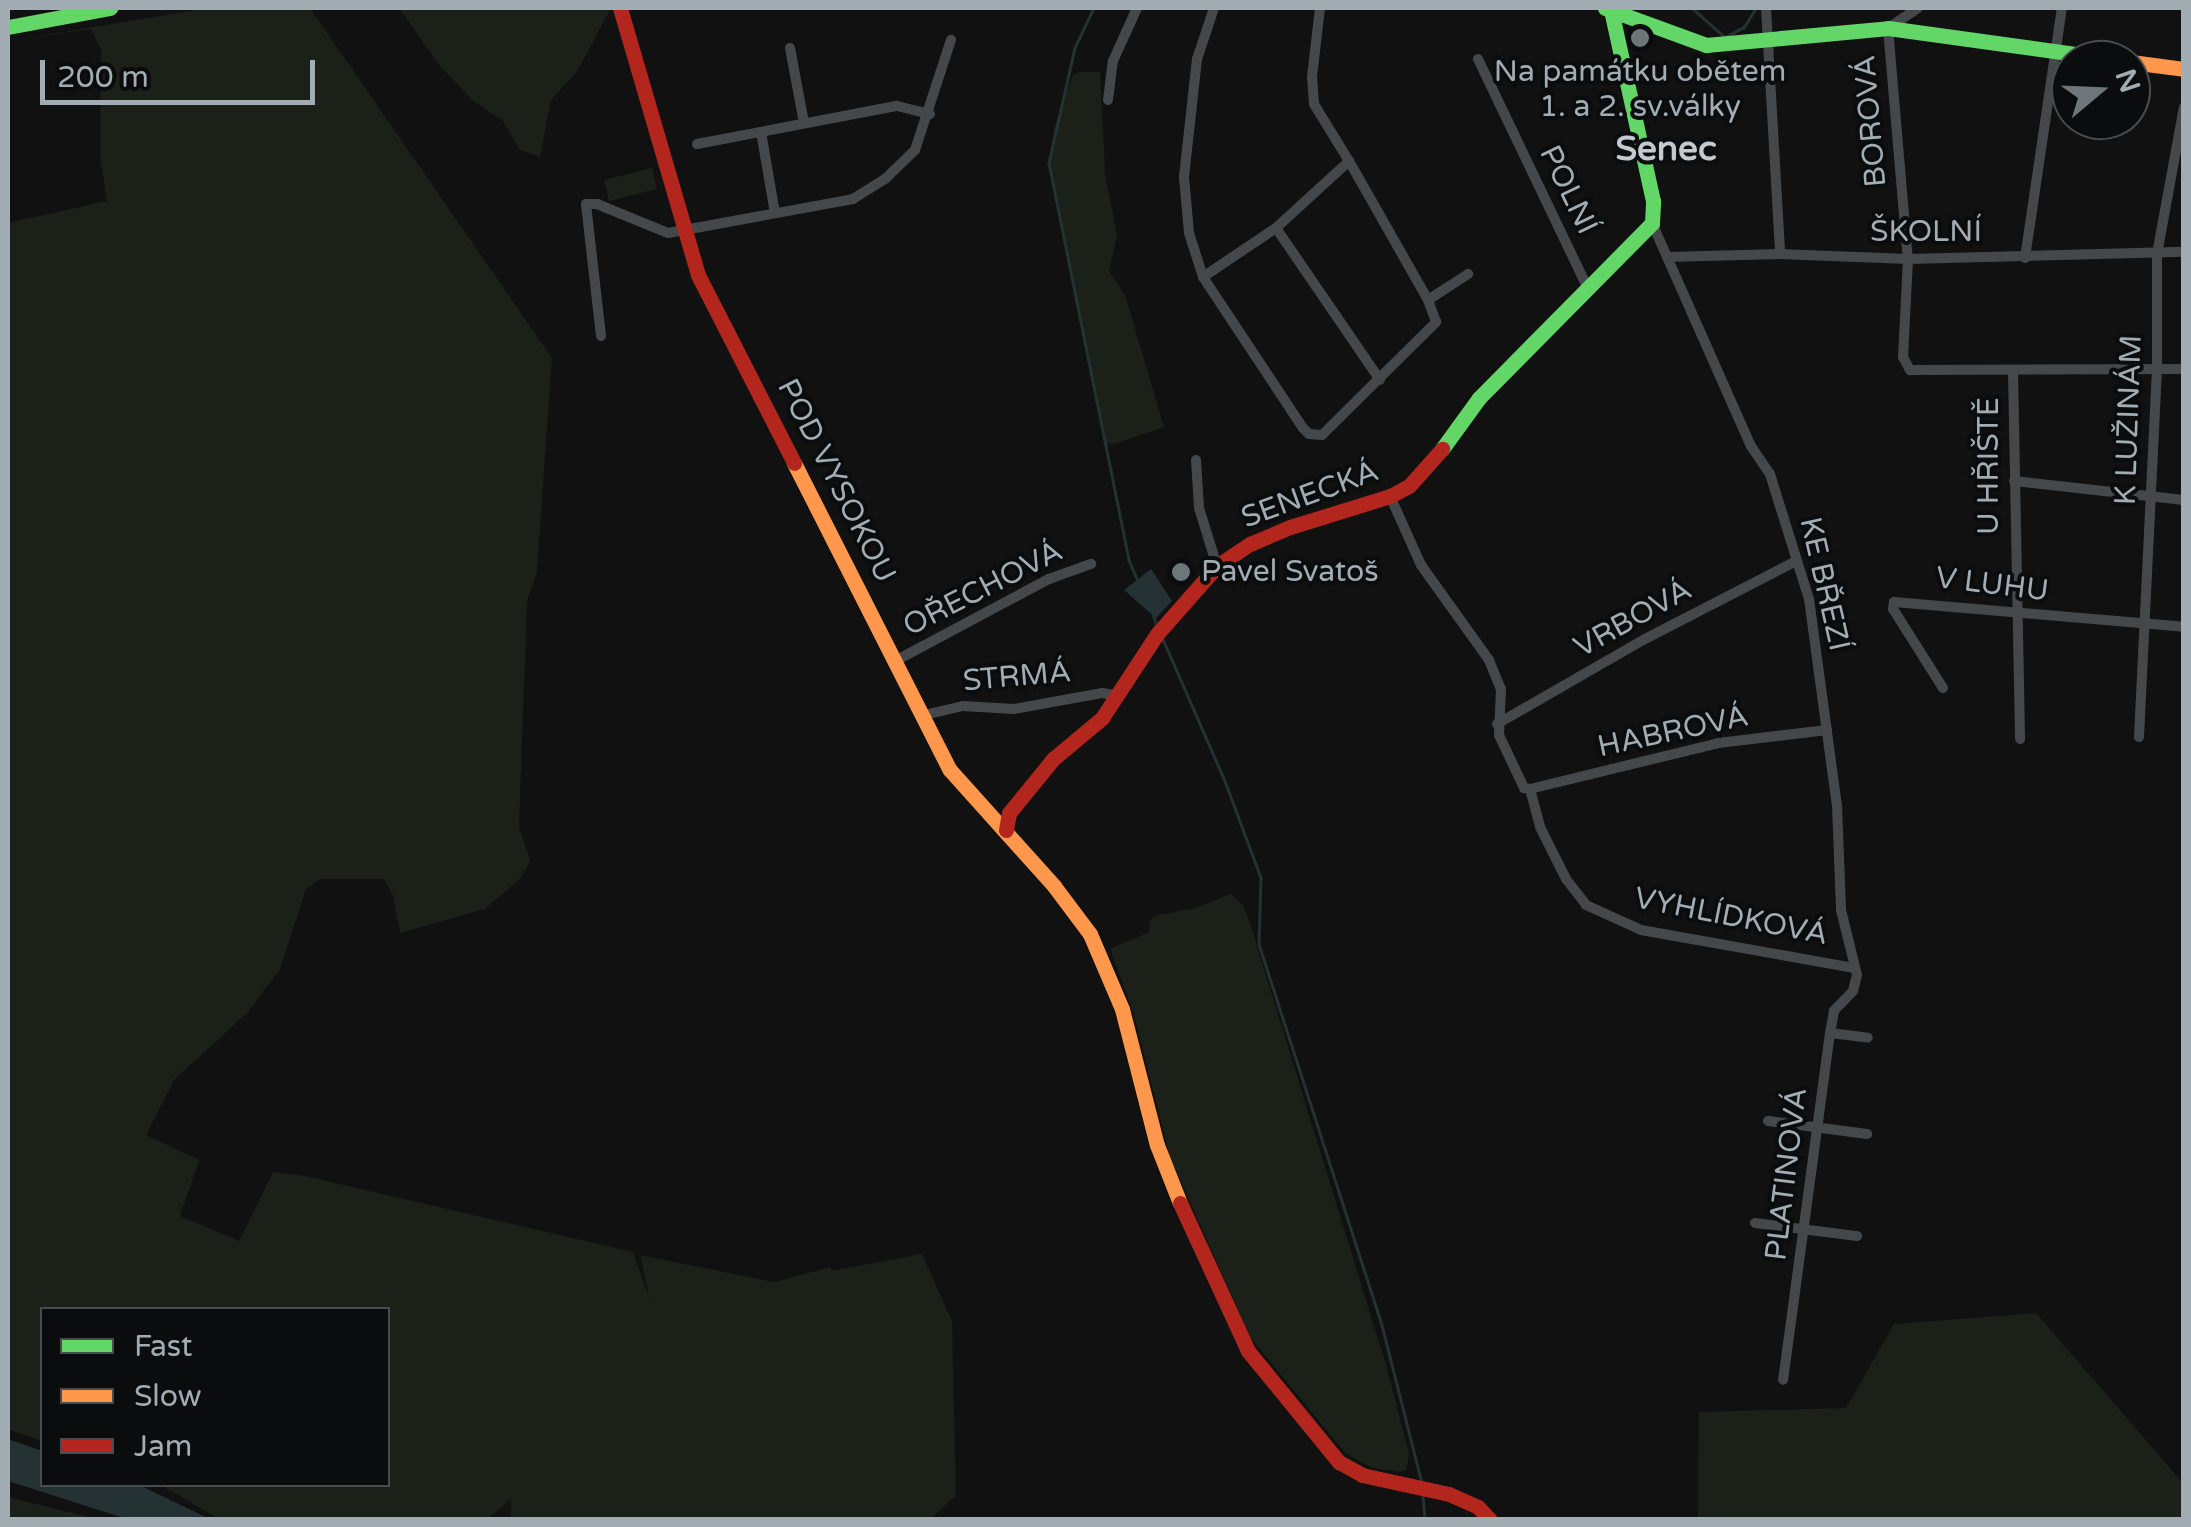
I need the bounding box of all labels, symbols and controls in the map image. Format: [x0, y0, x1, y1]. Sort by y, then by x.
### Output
marker: Na památku obětem 1. a 2. sv.války [1629, 27, 1651, 49]
scale bar [45, 40, 320, 102]
north arrow [2051, 40, 2151, 140]
place label: Na památku obětem 1. a 2. sv.války [1494, 54, 1786, 124]
street label: BOROVÁ [1847, 54, 1895, 188]
text: 200 m [57, 59, 149, 96]
text: N [2108, 65, 2147, 97]
district label: Senec [1615, 128, 1717, 170]
street label: POLNÍ [1531, 140, 1605, 240]
street label: ŠKOLNÍ [1870, 214, 1982, 250]
street label: K LUŽINÁM [2108, 334, 2150, 506]
street label: POD VYSOKOU [769, 373, 903, 589]
street label: U HŘIŠTĚ [1971, 397, 2007, 535]
street label: SENECKÁ [1236, 454, 1384, 536]
street label: KE BŘEZÍ [1791, 514, 1857, 654]
street label: OŘECHOVÁ [897, 533, 1069, 645]
place label: Pavel Svatoš [1201, 554, 1379, 590]
street label: V LUHU [1934, 560, 2050, 610]
marker: Pavel Svatoš [1170, 561, 1192, 583]
street label: VRBOVÁ [1568, 572, 1698, 666]
street label: STRMÁ [961, 654, 1073, 700]
street label: HABROVÁ [1594, 698, 1752, 766]
street label: VYHLÍDKOVÁ [1631, 881, 1831, 953]
street label: PLATINOVÁ [1759, 1085, 1815, 1263]
legend [40, 1307, 390, 1487]
text: Fast [134, 1328, 193, 1365]
text: Slow [134, 1378, 202, 1415]
text: Jam [134, 1428, 192, 1465]

